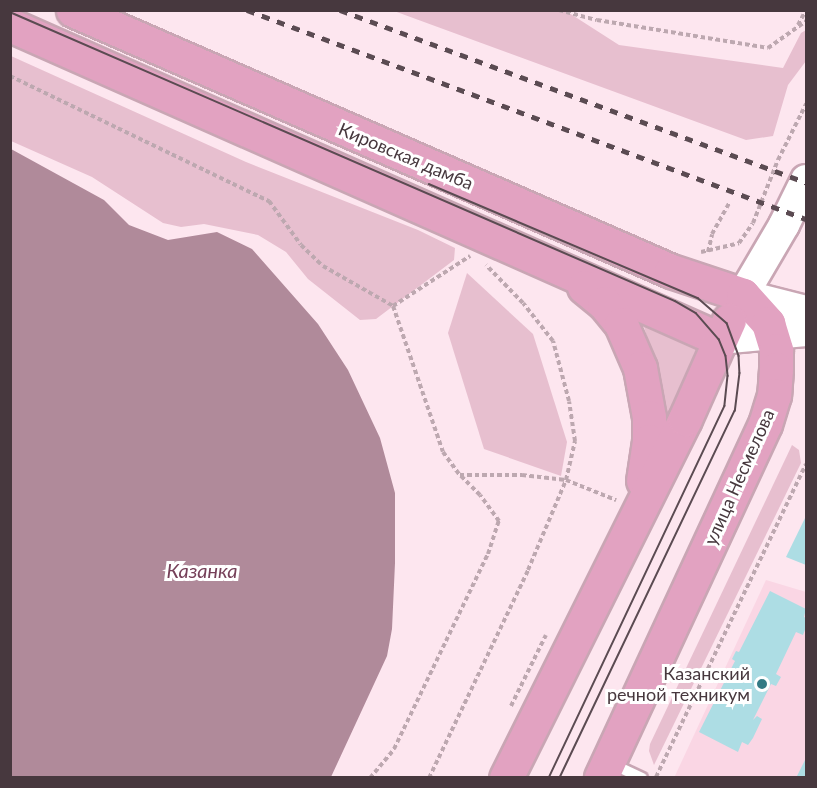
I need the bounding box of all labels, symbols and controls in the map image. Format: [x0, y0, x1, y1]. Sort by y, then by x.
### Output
street label: Кировская дамба [335, 118, 477, 194]
street label: улица Несмелова [699, 406, 779, 548]
water label: Казанка [166, 558, 238, 582]
place label: Казанский речной техникум [607, 663, 750, 706]
marker: Казанский речной техникум [755, 677, 769, 691]

